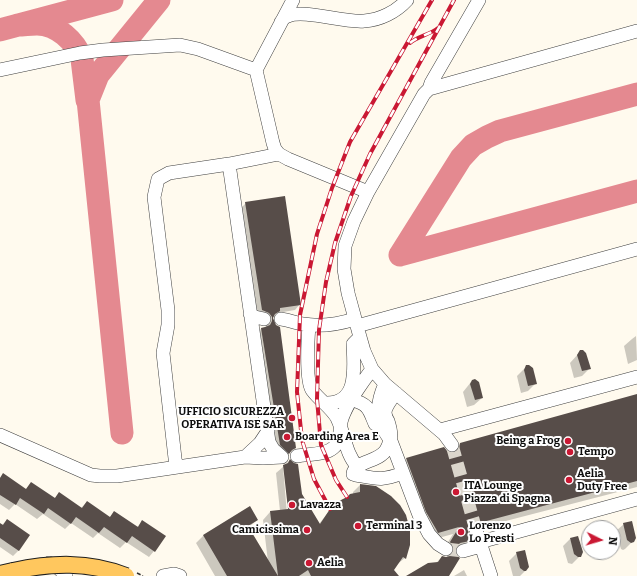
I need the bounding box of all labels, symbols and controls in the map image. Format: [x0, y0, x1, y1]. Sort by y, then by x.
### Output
place label: UFFICIO SICUREZZA OPERATIVA ISE SAR [178, 405, 284, 431]
marker: UFFICIO SICUREZZA OPERATIVA ISE SAR [287, 413, 297, 423]
place label: Boarding Area E [295, 430, 379, 444]
marker: Boarding Area E [282, 432, 292, 442]
place label: Being a Frog [496, 434, 560, 448]
marker: Being a Frog [563, 436, 573, 446]
place label: Tempo [578, 445, 614, 459]
marker: Tempo [565, 447, 575, 457]
place label: Aelia Duty Free [577, 467, 627, 493]
marker: Aelia Duty Free [564, 475, 574, 485]
place label: ITA Lounge Piazza di Spagna [464, 479, 550, 505]
marker: ITA Lounge Piazza di Spagna [451, 487, 461, 497]
place label: Lavazza [300, 498, 341, 512]
marker: Lavazza [287, 500, 297, 510]
place label: Terminal 3 [366, 519, 422, 533]
place label: Lorenzo Lo Presti [469, 519, 514, 545]
north arrow [581, 520, 621, 560]
marker: Terminal 3 [353, 521, 363, 531]
place label: Camicissima [232, 523, 299, 537]
marker: Camicissima [302, 525, 312, 535]
marker: Lorenzo Lo Presti [456, 527, 466, 537]
text: N [606, 536, 619, 546]
place label: Aelia [317, 556, 344, 570]
marker: Aelia [304, 558, 314, 568]

